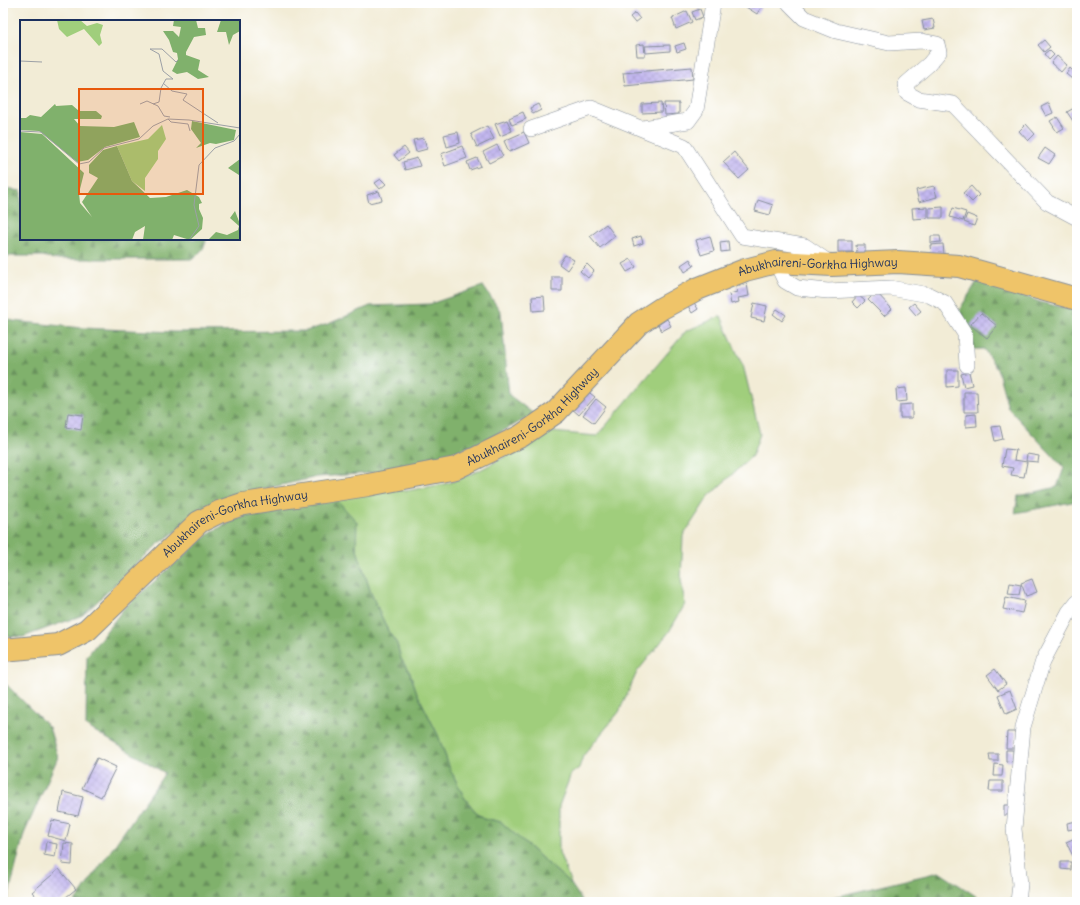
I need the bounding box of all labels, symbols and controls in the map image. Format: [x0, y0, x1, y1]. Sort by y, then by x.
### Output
inset map [20, 20, 240, 240]
street label: Abukhaireni-Gorkha Highway [735, 254, 898, 279]
street label: Abukhaireni-Gorkha Highway [464, 364, 601, 469]
street label: Abukhaireni-Gorkha Highway [159, 486, 309, 560]

